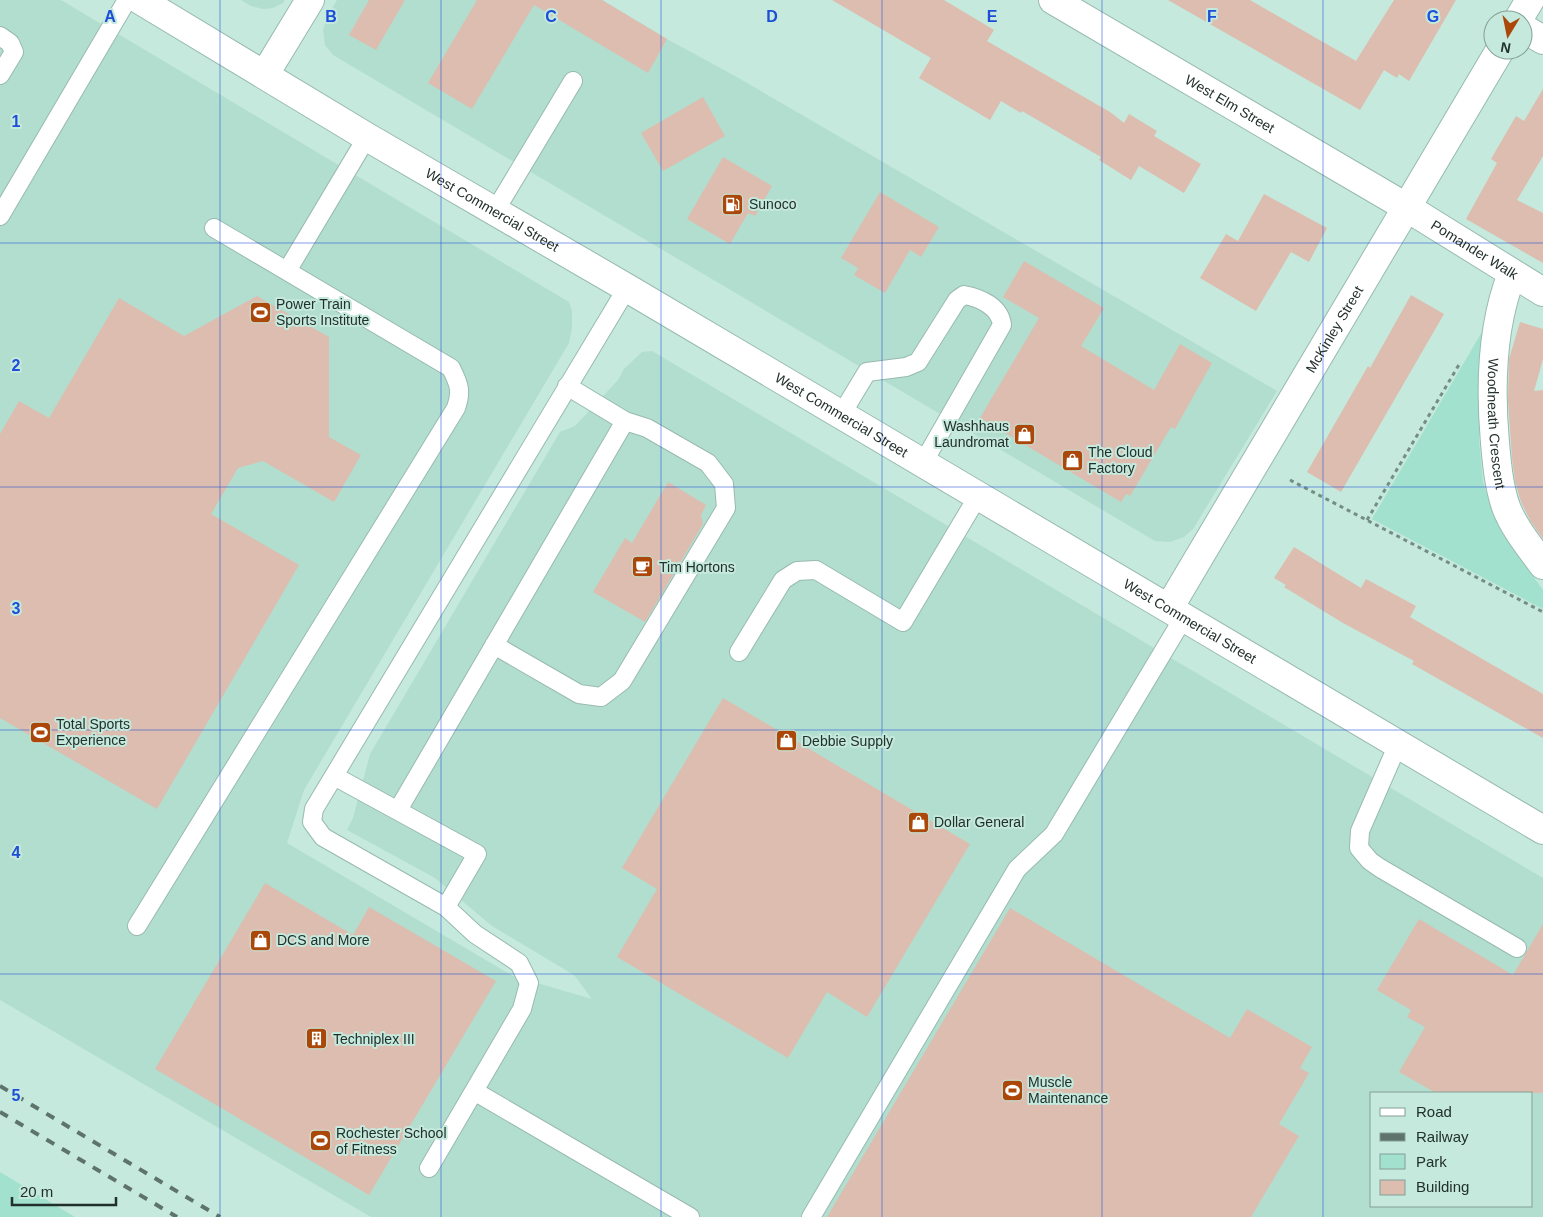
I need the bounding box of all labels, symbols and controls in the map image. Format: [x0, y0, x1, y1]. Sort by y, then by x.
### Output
text: A [104, 8, 116, 25]
text: B [325, 8, 337, 25]
text: C [545, 8, 557, 25]
text: D [766, 8, 778, 25]
text: E [987, 8, 998, 25]
text: F [1207, 8, 1217, 25]
text: G [1427, 8, 1439, 25]
north arrow [1483, 10, 1533, 60]
text: N [1499, 39, 1512, 57]
street label: West Elm Street [1182, 71, 1278, 136]
text: 1 [12, 113, 21, 130]
street label: West Commercial Street [423, 165, 562, 255]
fuel station icon: Sunoco [721, 192, 745, 216]
place label: Sunoco [749, 196, 797, 212]
street label: Pomander Walk [1428, 217, 1522, 283]
street label: McKinley Street [1302, 283, 1366, 376]
place label: Power Train Sports Institute [276, 296, 370, 328]
sports icon: Power Train Sports Institute [248, 300, 272, 324]
text: 2 [12, 357, 21, 374]
street label: Woodneath Crescent [1484, 358, 1509, 491]
street label: West Commercial Street [772, 369, 911, 460]
place label: Washhaus Laundromat [934, 418, 1009, 450]
shop icon: Washhaus Laundromat [1013, 422, 1037, 446]
place label: The Cloud Factory [1088, 444, 1153, 476]
shop icon: The Cloud Factory [1060, 448, 1084, 472]
cafe icon: Tim Hortons [631, 555, 655, 579]
place label: Tim Hortons [659, 559, 735, 575]
street label: West Commercial Street [1121, 576, 1259, 667]
text: 3 [12, 600, 21, 617]
place label: Total Sports Experience [56, 716, 130, 748]
sports icon: Total Sports Experience [28, 720, 52, 744]
shop icon: Debbie Supply [774, 729, 798, 753]
place label: Debbie Supply [802, 733, 893, 749]
shop icon: Dollar General [906, 810, 930, 834]
place label: Dollar General [934, 814, 1024, 830]
text: 4 [12, 844, 21, 861]
shop icon: DCS and More [249, 928, 273, 952]
place label: DCS and More [277, 932, 370, 948]
building icon: Techniplex III [305, 1027, 329, 1051]
place label: Techniplex III [333, 1031, 415, 1047]
place label: Muscle Maintenance [1028, 1074, 1108, 1106]
sports icon: Muscle Maintenance [1000, 1078, 1024, 1102]
text: 5 [12, 1087, 21, 1104]
legend [1370, 1092, 1533, 1207]
text: Road [1416, 1103, 1452, 1120]
place label: Rochester School of Fitness [336, 1125, 447, 1157]
text: Railway [1416, 1128, 1469, 1145]
sports icon: Rochester School of Fitness [308, 1129, 332, 1153]
text: Park [1416, 1153, 1447, 1170]
scale bar [12, 1174, 116, 1206]
text: Building [1416, 1178, 1469, 1195]
text: 20 m [20, 1183, 53, 1200]

